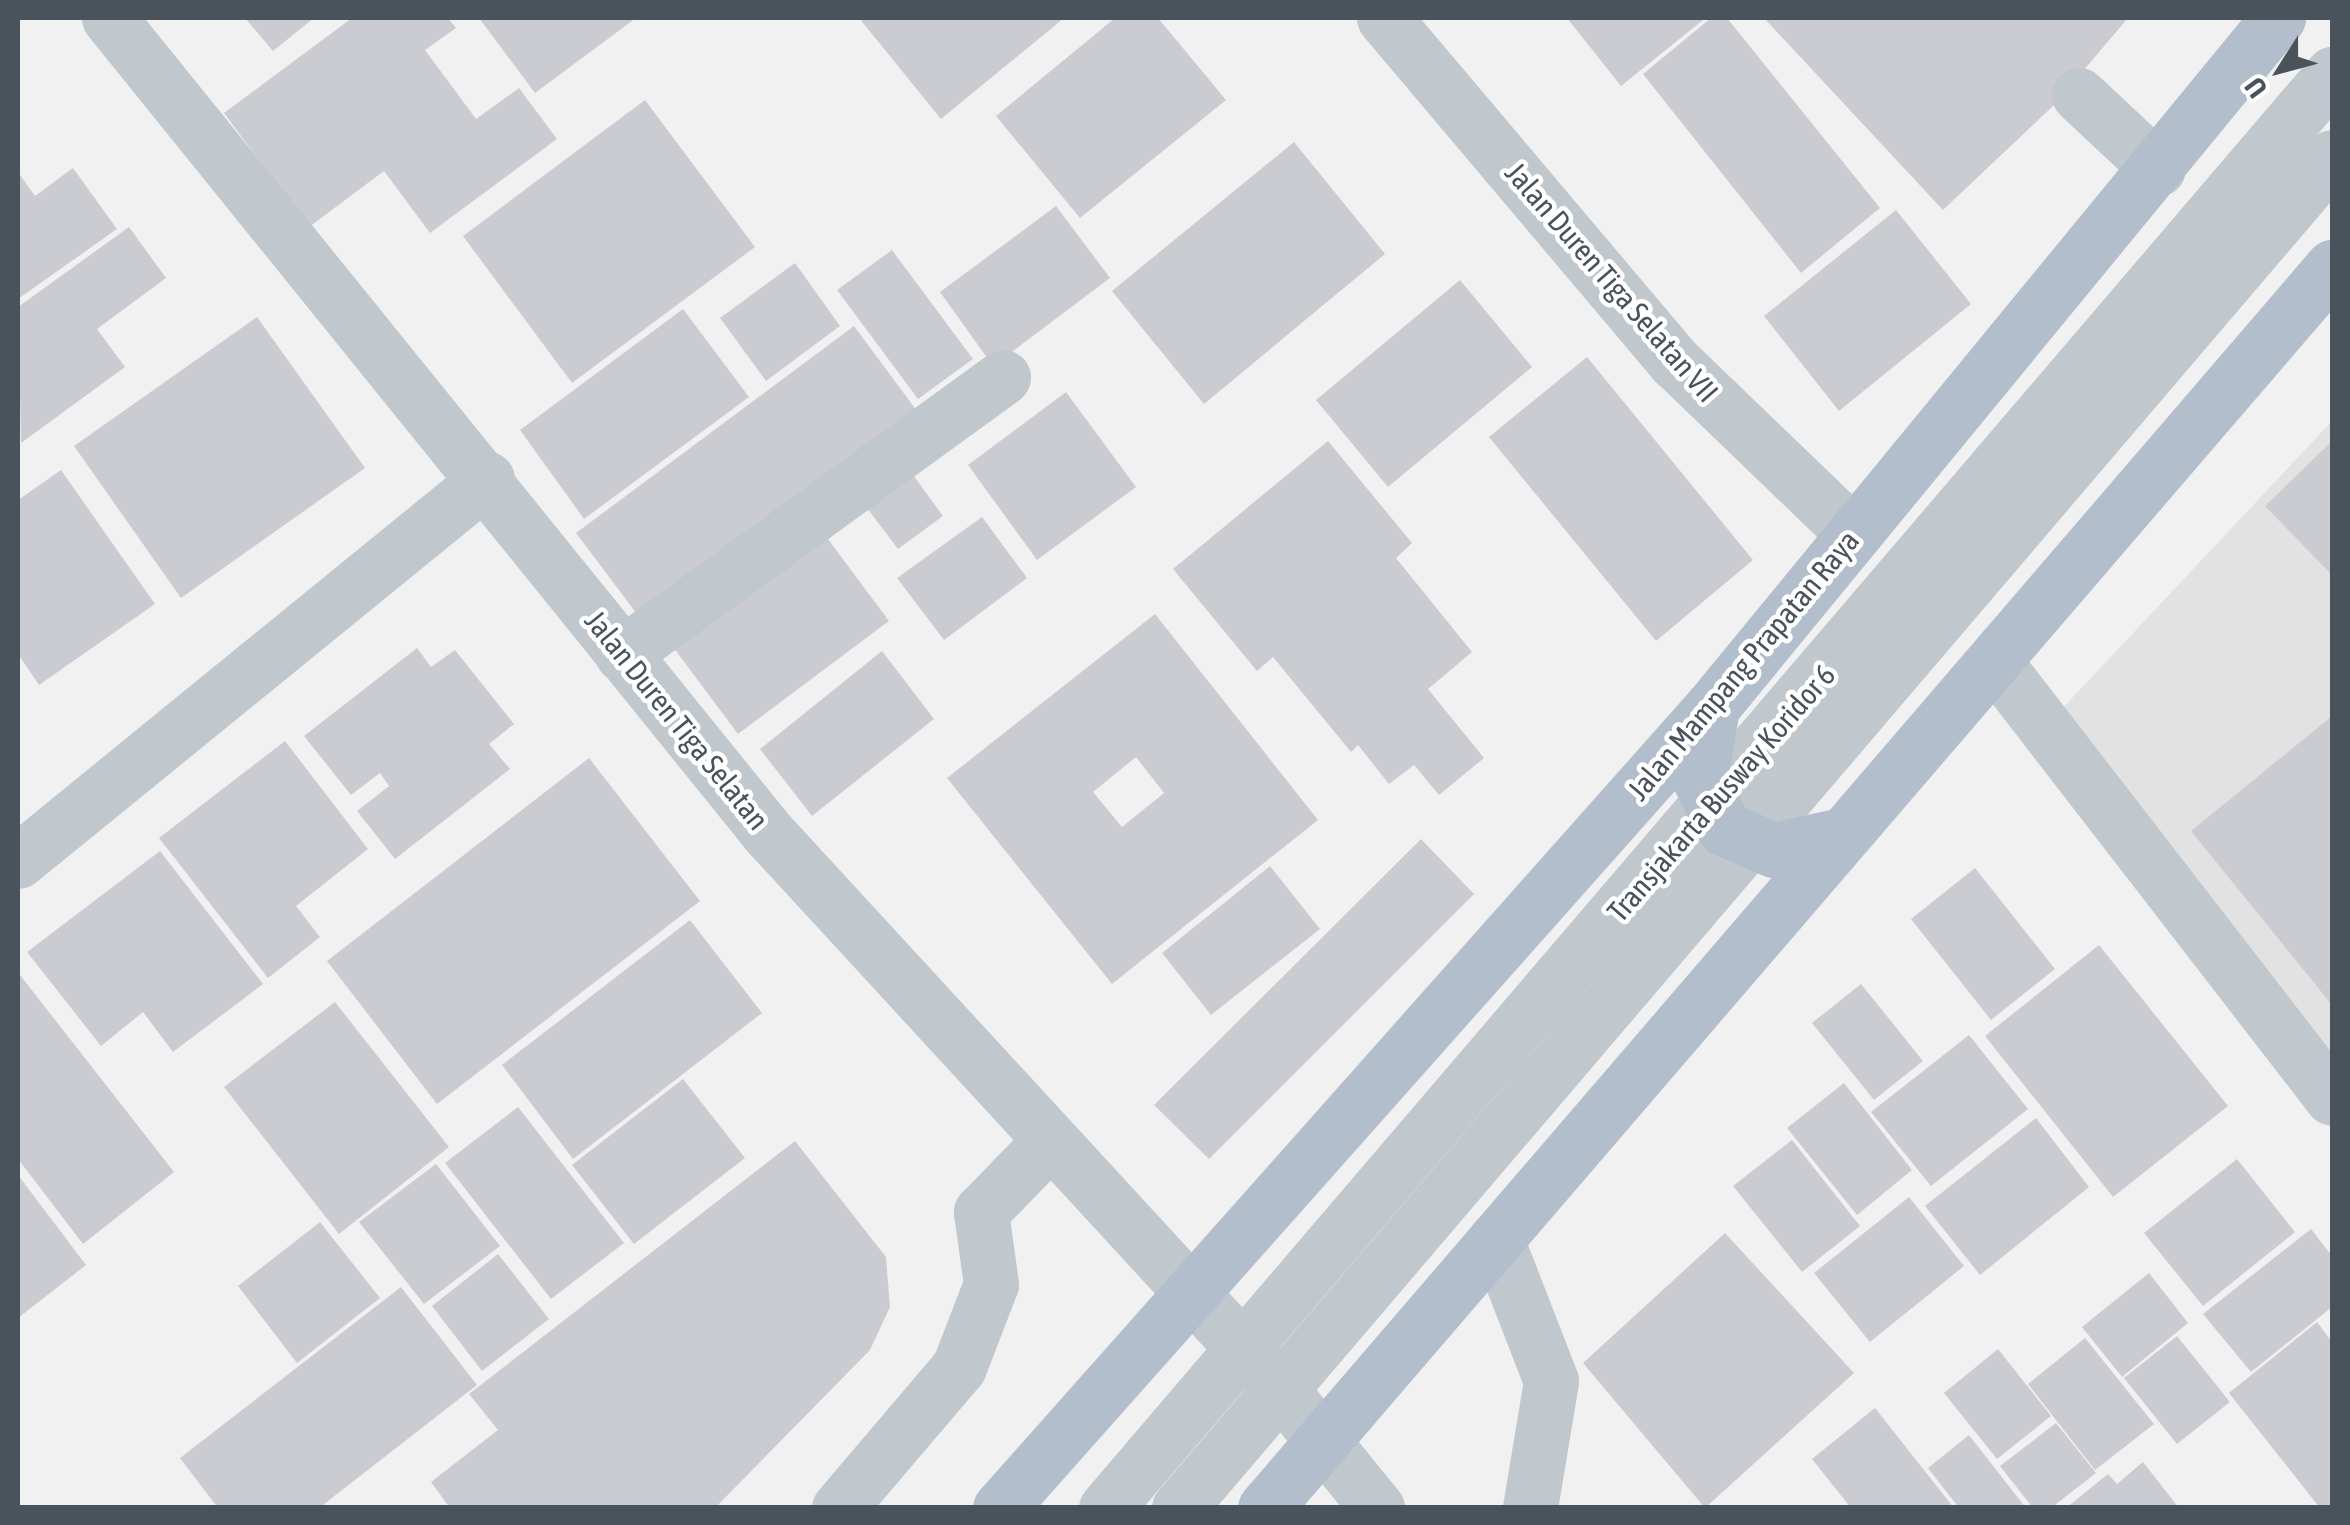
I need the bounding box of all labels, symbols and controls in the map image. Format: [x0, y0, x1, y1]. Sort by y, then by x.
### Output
north arrow [2230, 20, 2330, 120]
text: U [2238, 72, 2274, 104]
street label: Jalan Duren Tiga Selatan VII [1498, 155, 1726, 409]
street label: Jalan Mampang Prapatan Raya [1620, 523, 1866, 807]
street label: Jalan Duren Tiga Selatan [578, 603, 776, 837]
street label: Transjakarta Busway Koridor 6 [1600, 657, 1842, 929]

